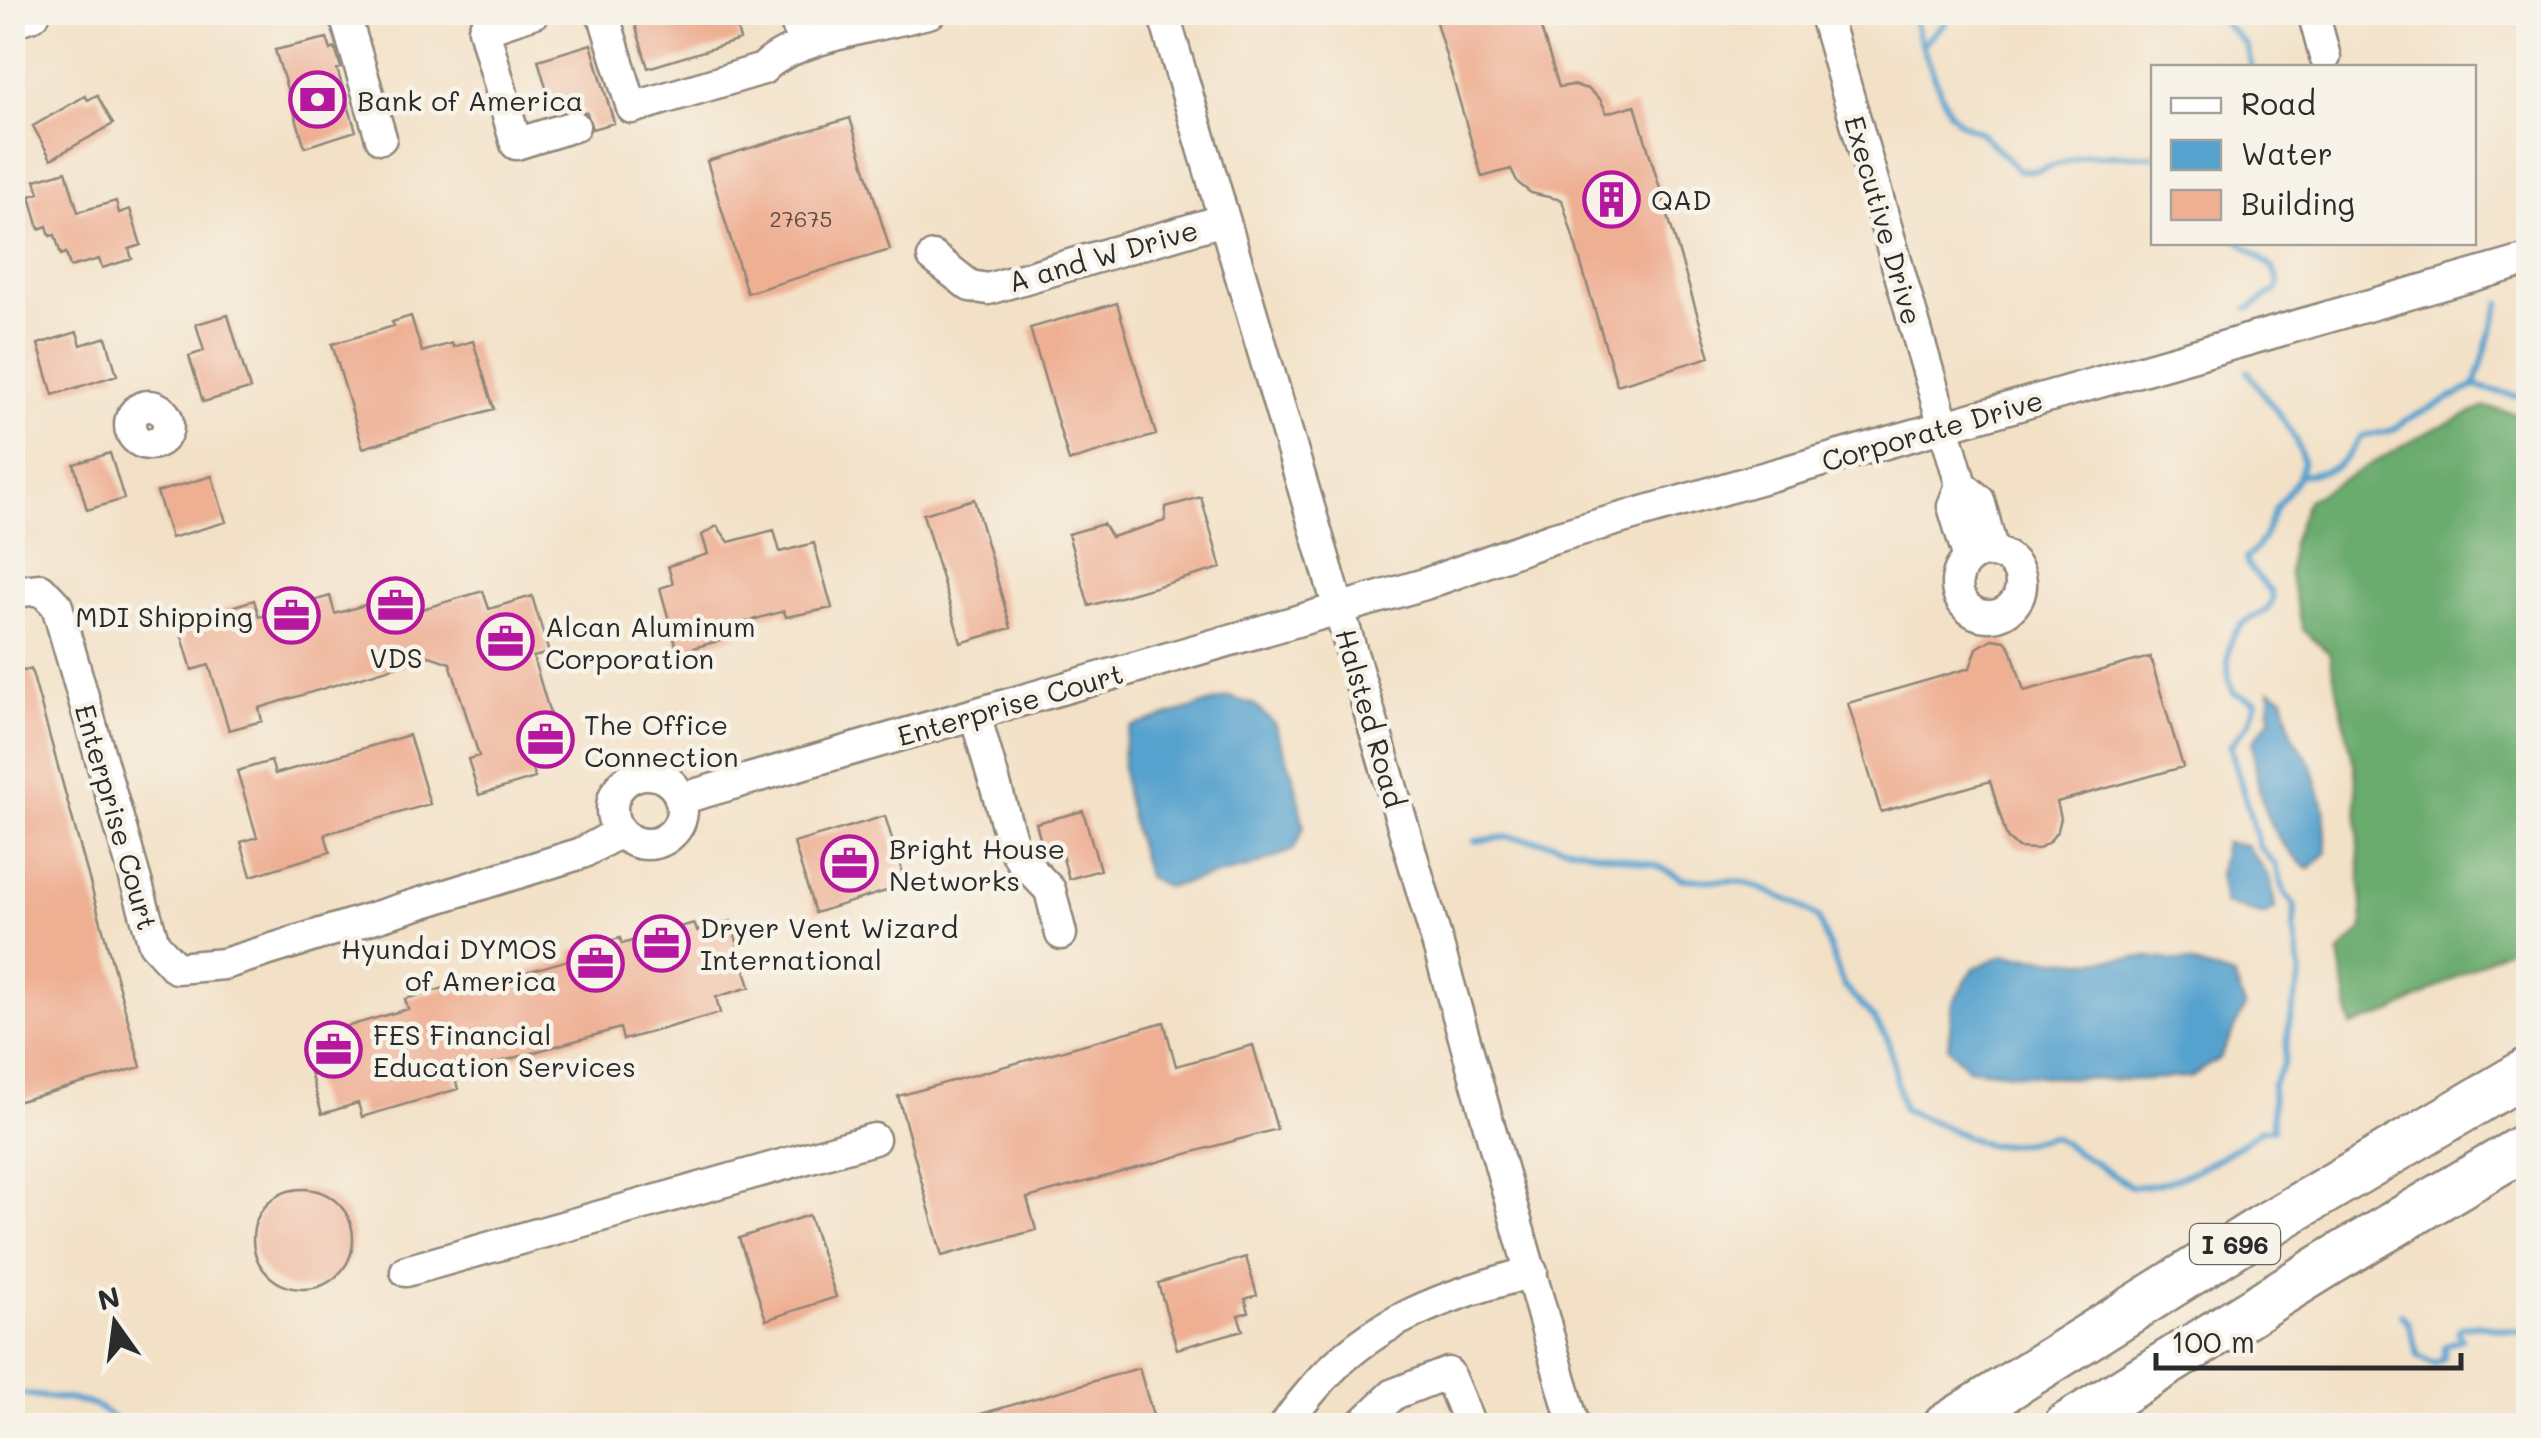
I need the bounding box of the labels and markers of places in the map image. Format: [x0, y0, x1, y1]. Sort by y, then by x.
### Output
bank icon: Bank of America [288, 70, 348, 130]
place label: Bank of America [357, 82, 583, 118]
building icon: QAD [1582, 169, 1642, 229]
place label: QAD [1651, 181, 1711, 217]
office icon: VDS [366, 576, 426, 636]
office icon: MDI Shipping [262, 586, 322, 646]
place label: MDI Shipping [75, 598, 253, 634]
place label: Alcan Aluminum Corporation [545, 608, 756, 676]
office icon: Alcan Aluminum Corporation [476, 612, 536, 672]
place label: VDS [369, 639, 423, 675]
place label: The Office Connection [584, 706, 738, 774]
office icon: The Office Connection [515, 710, 575, 770]
place label: Bright House Networks [889, 830, 1065, 898]
office icon: Bright House Networks [820, 834, 880, 894]
place label: Dryer Vent Wizard International [700, 909, 958, 977]
office icon: Dryer Vent Wizard International [631, 913, 691, 973]
place label: Hyundai DYMOS of America [341, 930, 557, 998]
office icon: Hyundai DYMOS of America [566, 934, 626, 994]
place label: FES Financial Education Services [373, 1016, 636, 1084]
office icon: FES Financial Education Services [304, 1020, 364, 1080]

